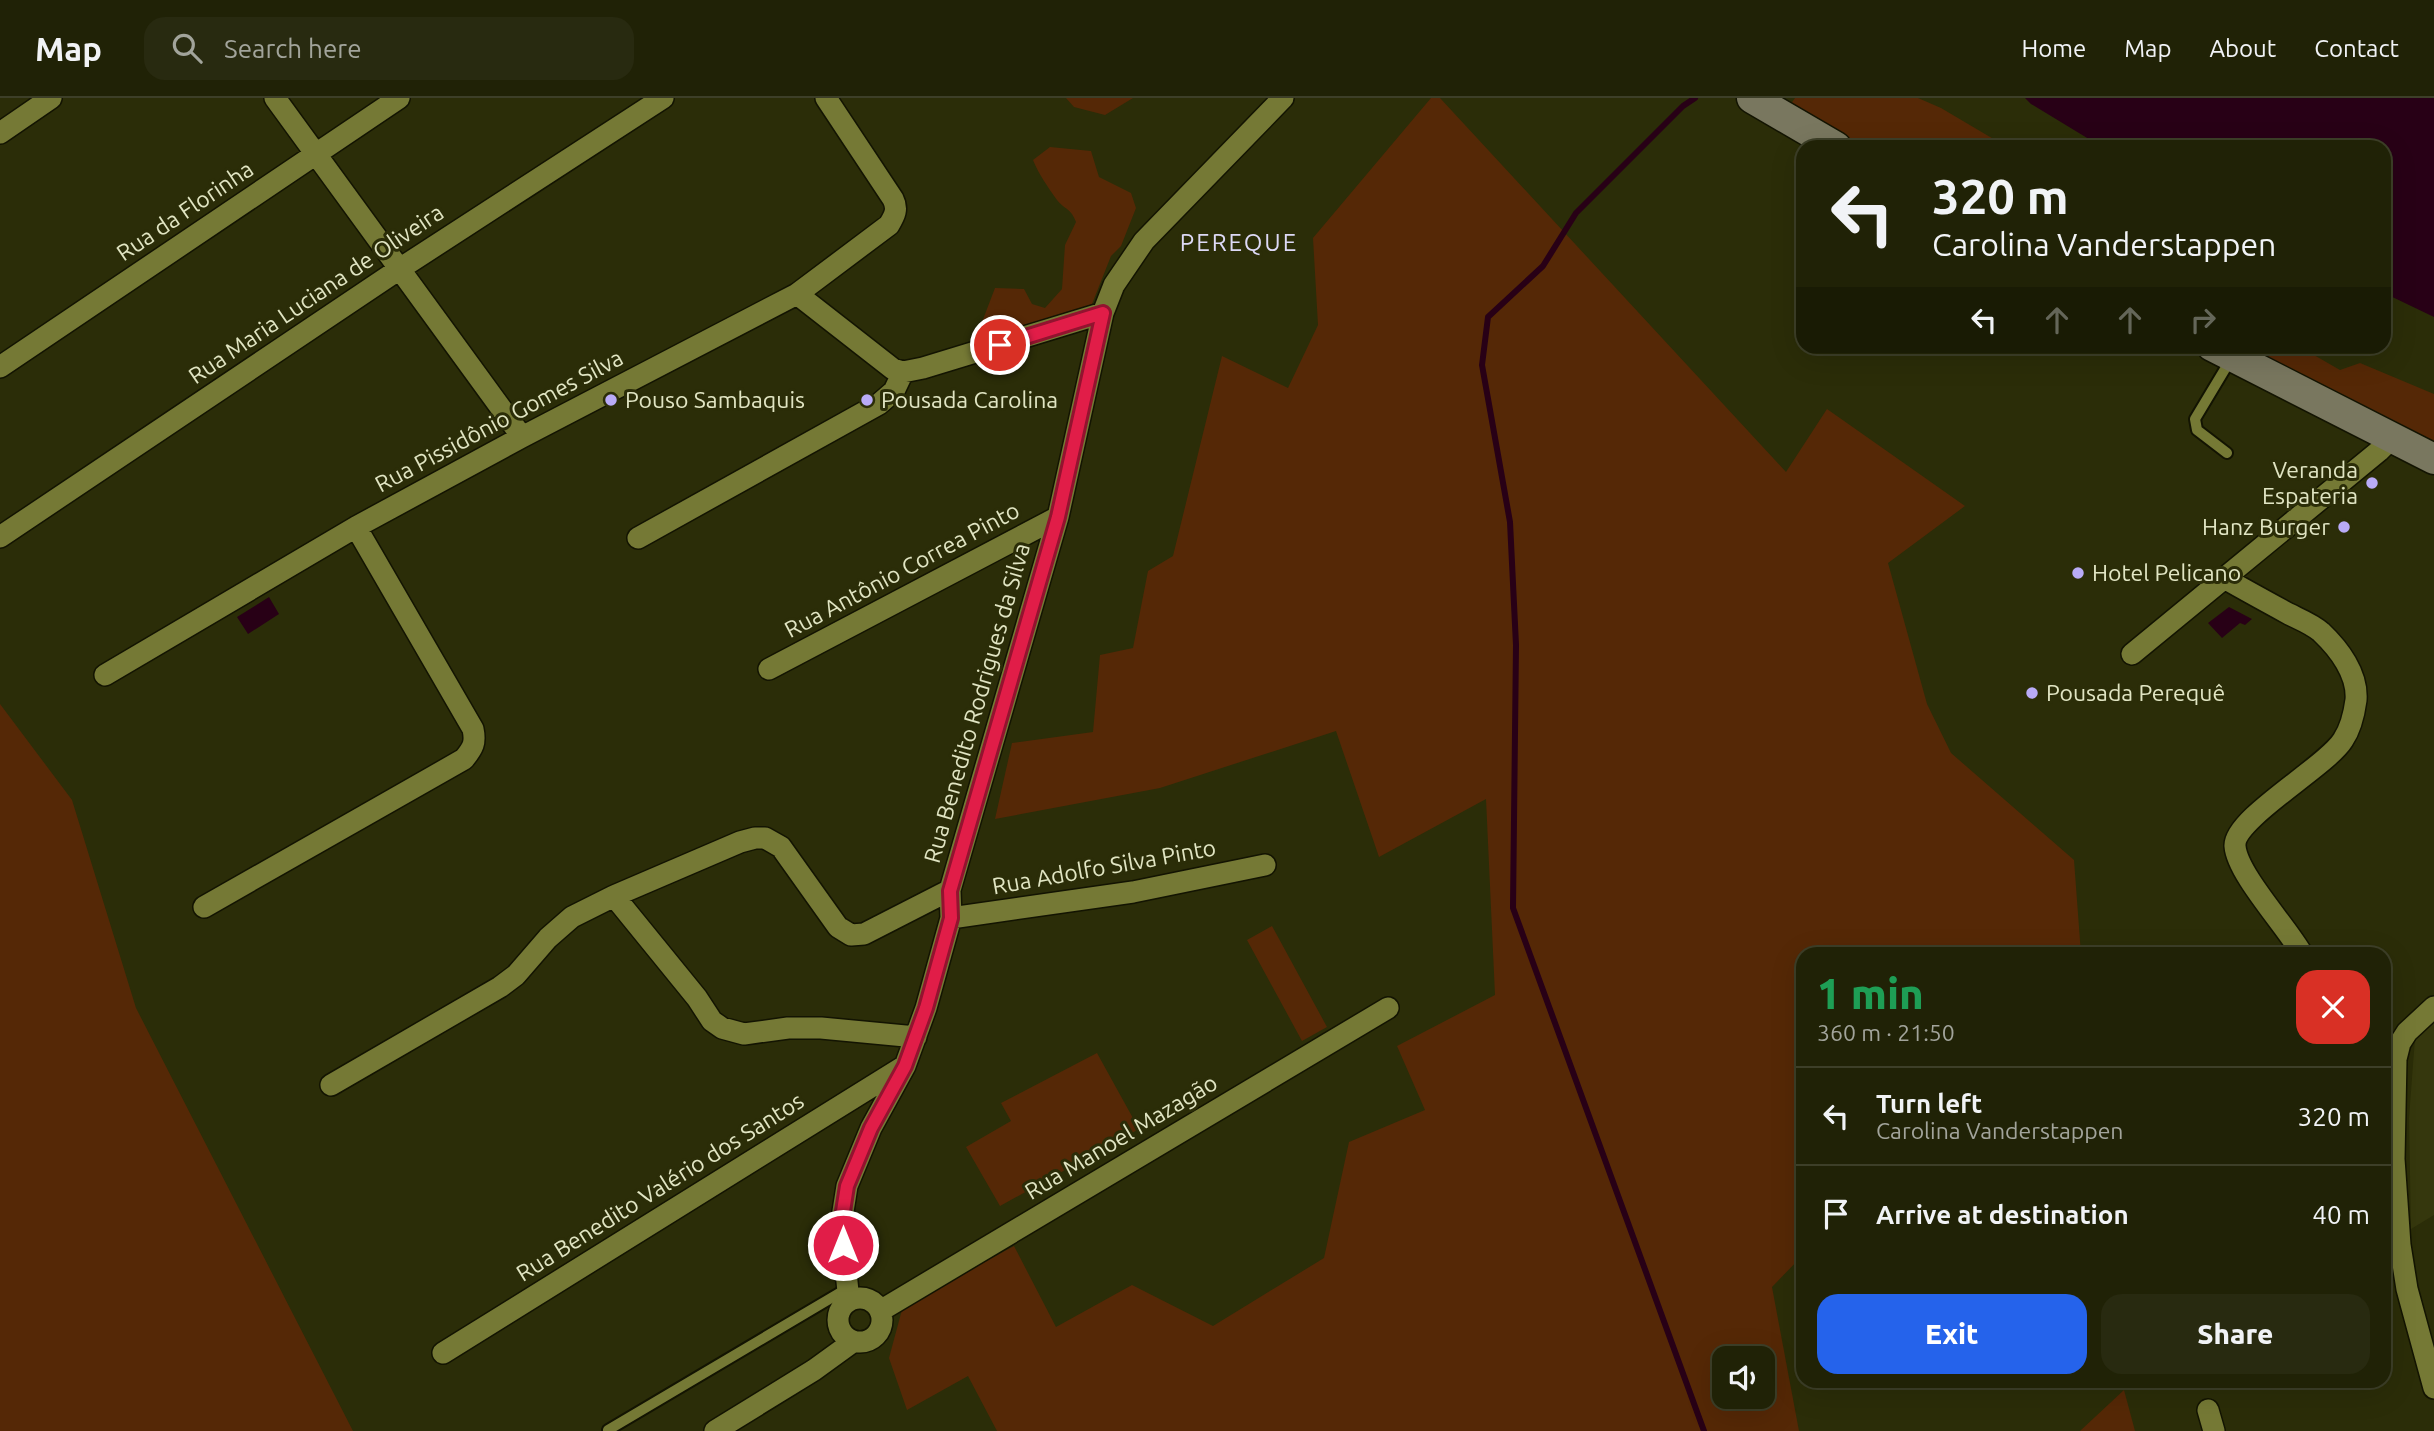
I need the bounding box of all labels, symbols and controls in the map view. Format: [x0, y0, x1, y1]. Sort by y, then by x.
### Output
search box [144, 17, 634, 80]
icon: search [168, 29, 206, 67]
text: Map [35, 30, 102, 67]
text: Search here [224, 34, 362, 63]
text: Home [2021, 35, 2086, 62]
text: Map [2124, 35, 2171, 62]
text: About [2209, 35, 2276, 62]
text: Contact [2314, 35, 2399, 62]
street label: Rua da Florinha [112, 156, 258, 265]
icon: left [1817, 168, 1908, 259]
text: 320 m [1932, 168, 2069, 223]
street label: Rua Maria Luciana de Oliveira [184, 199, 448, 388]
text: Carolina Vanderstappen [1932, 226, 2276, 262]
district label: PEREQUE [1180, 229, 1298, 256]
icon: left [1965, 301, 2003, 339]
icon: ahead [2038, 301, 2076, 339]
icon: ahead [2111, 301, 2149, 339]
icon: right [2184, 301, 2222, 339]
pin [970, 315, 1030, 375]
icon: arrive [981, 326, 1019, 364]
street label: Rua Pissidônio Gomes Silva [371, 345, 627, 497]
place label: Pouso Sambaquis [625, 387, 805, 412]
place label: Pousada Carolina [881, 387, 1058, 412]
marker: Pouso Sambaquis [603, 392, 619, 408]
marker: Pousada Carolina [859, 392, 875, 408]
place label: Veranda Espateria [2262, 457, 2358, 508]
marker: Veranda Espateria [2364, 475, 2380, 491]
street label: Rua Antônio Correa Pinto [780, 497, 1023, 642]
place label: Hanz Burger [2202, 514, 2330, 539]
marker: Hanz Burger [2336, 519, 2352, 535]
street label: Rua Benedito Rodrigues da Silva [919, 540, 1034, 866]
place label: Hotel Pelicano [2092, 560, 2241, 585]
marker: Hotel Pelicano [2070, 565, 2086, 581]
place label: Pousada Perequê [2046, 680, 2225, 705]
marker: Pousada Perequê [2024, 685, 2040, 701]
street label: Rua Adolfo Silva Pinto [990, 835, 1218, 899]
text: 1 min [1817, 970, 1924, 1017]
button: close [2296, 970, 2370, 1044]
text: 360 m · 21:50 [1817, 1020, 1955, 1045]
street label: Rua Manoel Mazagão [1020, 1069, 1221, 1204]
street label: Rua Benedito Valério dos Santos [512, 1088, 808, 1286]
text: Turn left [1876, 1089, 1982, 1118]
icon: left [1817, 1097, 1855, 1135]
text: 320 m [2298, 1102, 2370, 1131]
text: Carolina Vanderstappen [1876, 1118, 2124, 1143]
icon: arrive [1817, 1195, 1855, 1233]
text: Arrive at destination [1876, 1200, 2129, 1229]
text: 40 m [2312, 1200, 2370, 1229]
position arrow [806, 1208, 880, 1282]
button: Exit [1817, 1294, 2087, 1374]
button: Share [2101, 1294, 2370, 1374]
map controls [1712, 1346, 1775, 1409]
button: sound [1712, 1346, 1775, 1409]

